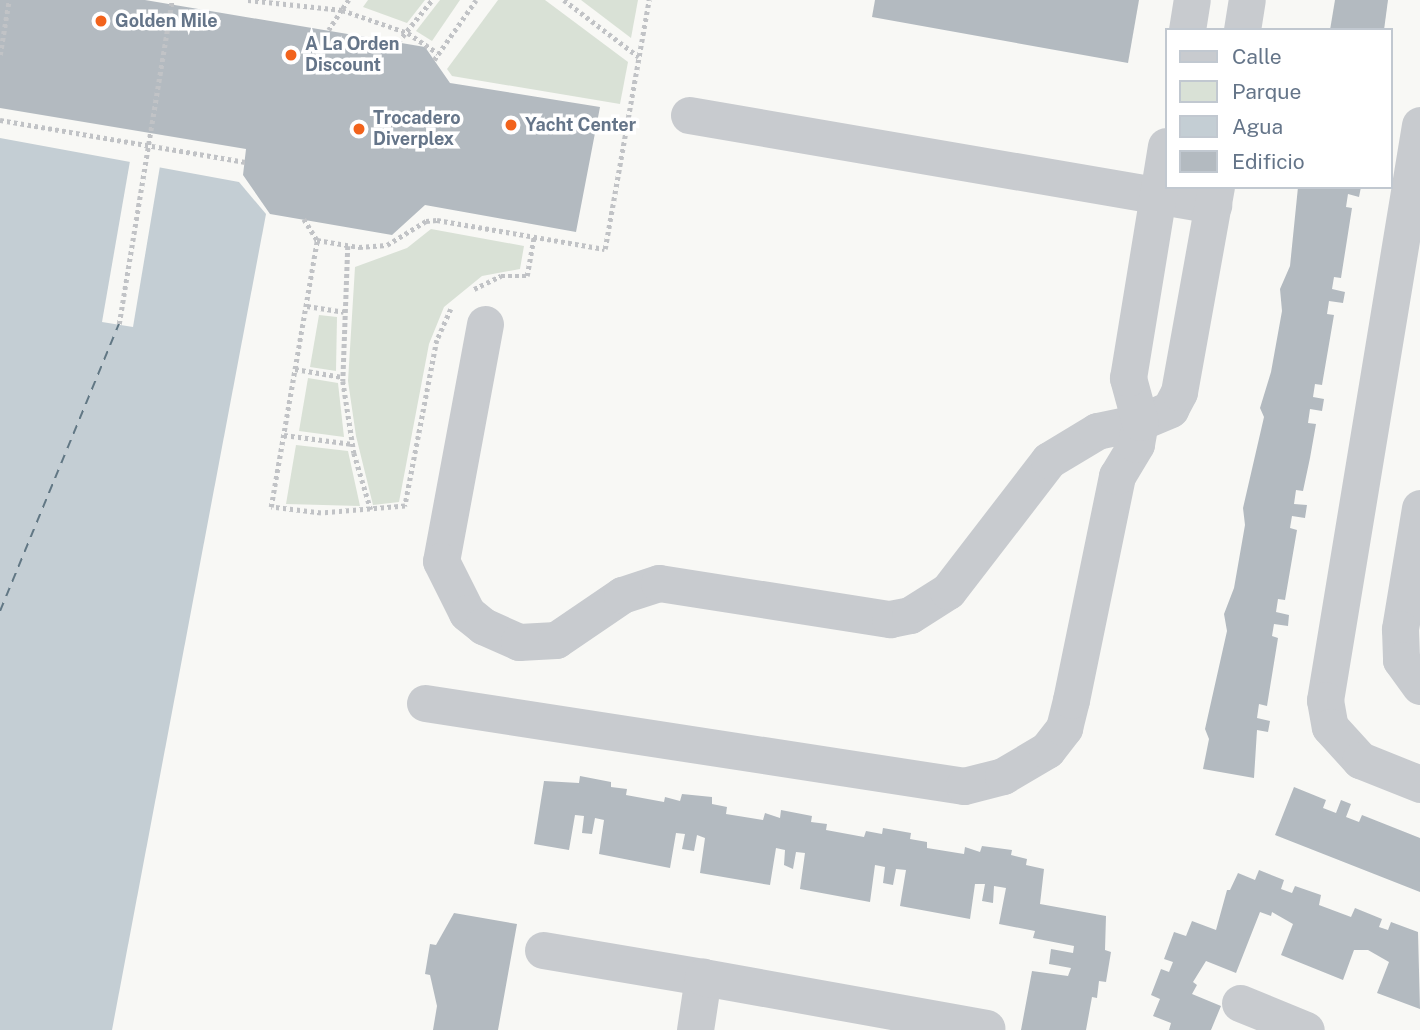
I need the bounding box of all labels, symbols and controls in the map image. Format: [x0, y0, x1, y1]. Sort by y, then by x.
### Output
place label: Golden Mile [115, 10, 218, 32]
marker: Golden Mile [93, 13, 109, 29]
legend [1164, 28, 1392, 189]
place label: A La Orden Discount [305, 34, 399, 76]
text: Calle [1232, 44, 1282, 69]
marker: A La Orden Discount [283, 47, 299, 63]
text: Parque [1232, 79, 1301, 104]
place label: Trocadero Diverplex [373, 108, 461, 150]
place label: Yacht Center [525, 114, 636, 136]
text: Agua [1232, 114, 1283, 139]
marker: Yacht Center [503, 117, 519, 133]
marker: Trocadero Diverplex [351, 121, 367, 137]
text: Edificio [1232, 149, 1305, 174]

